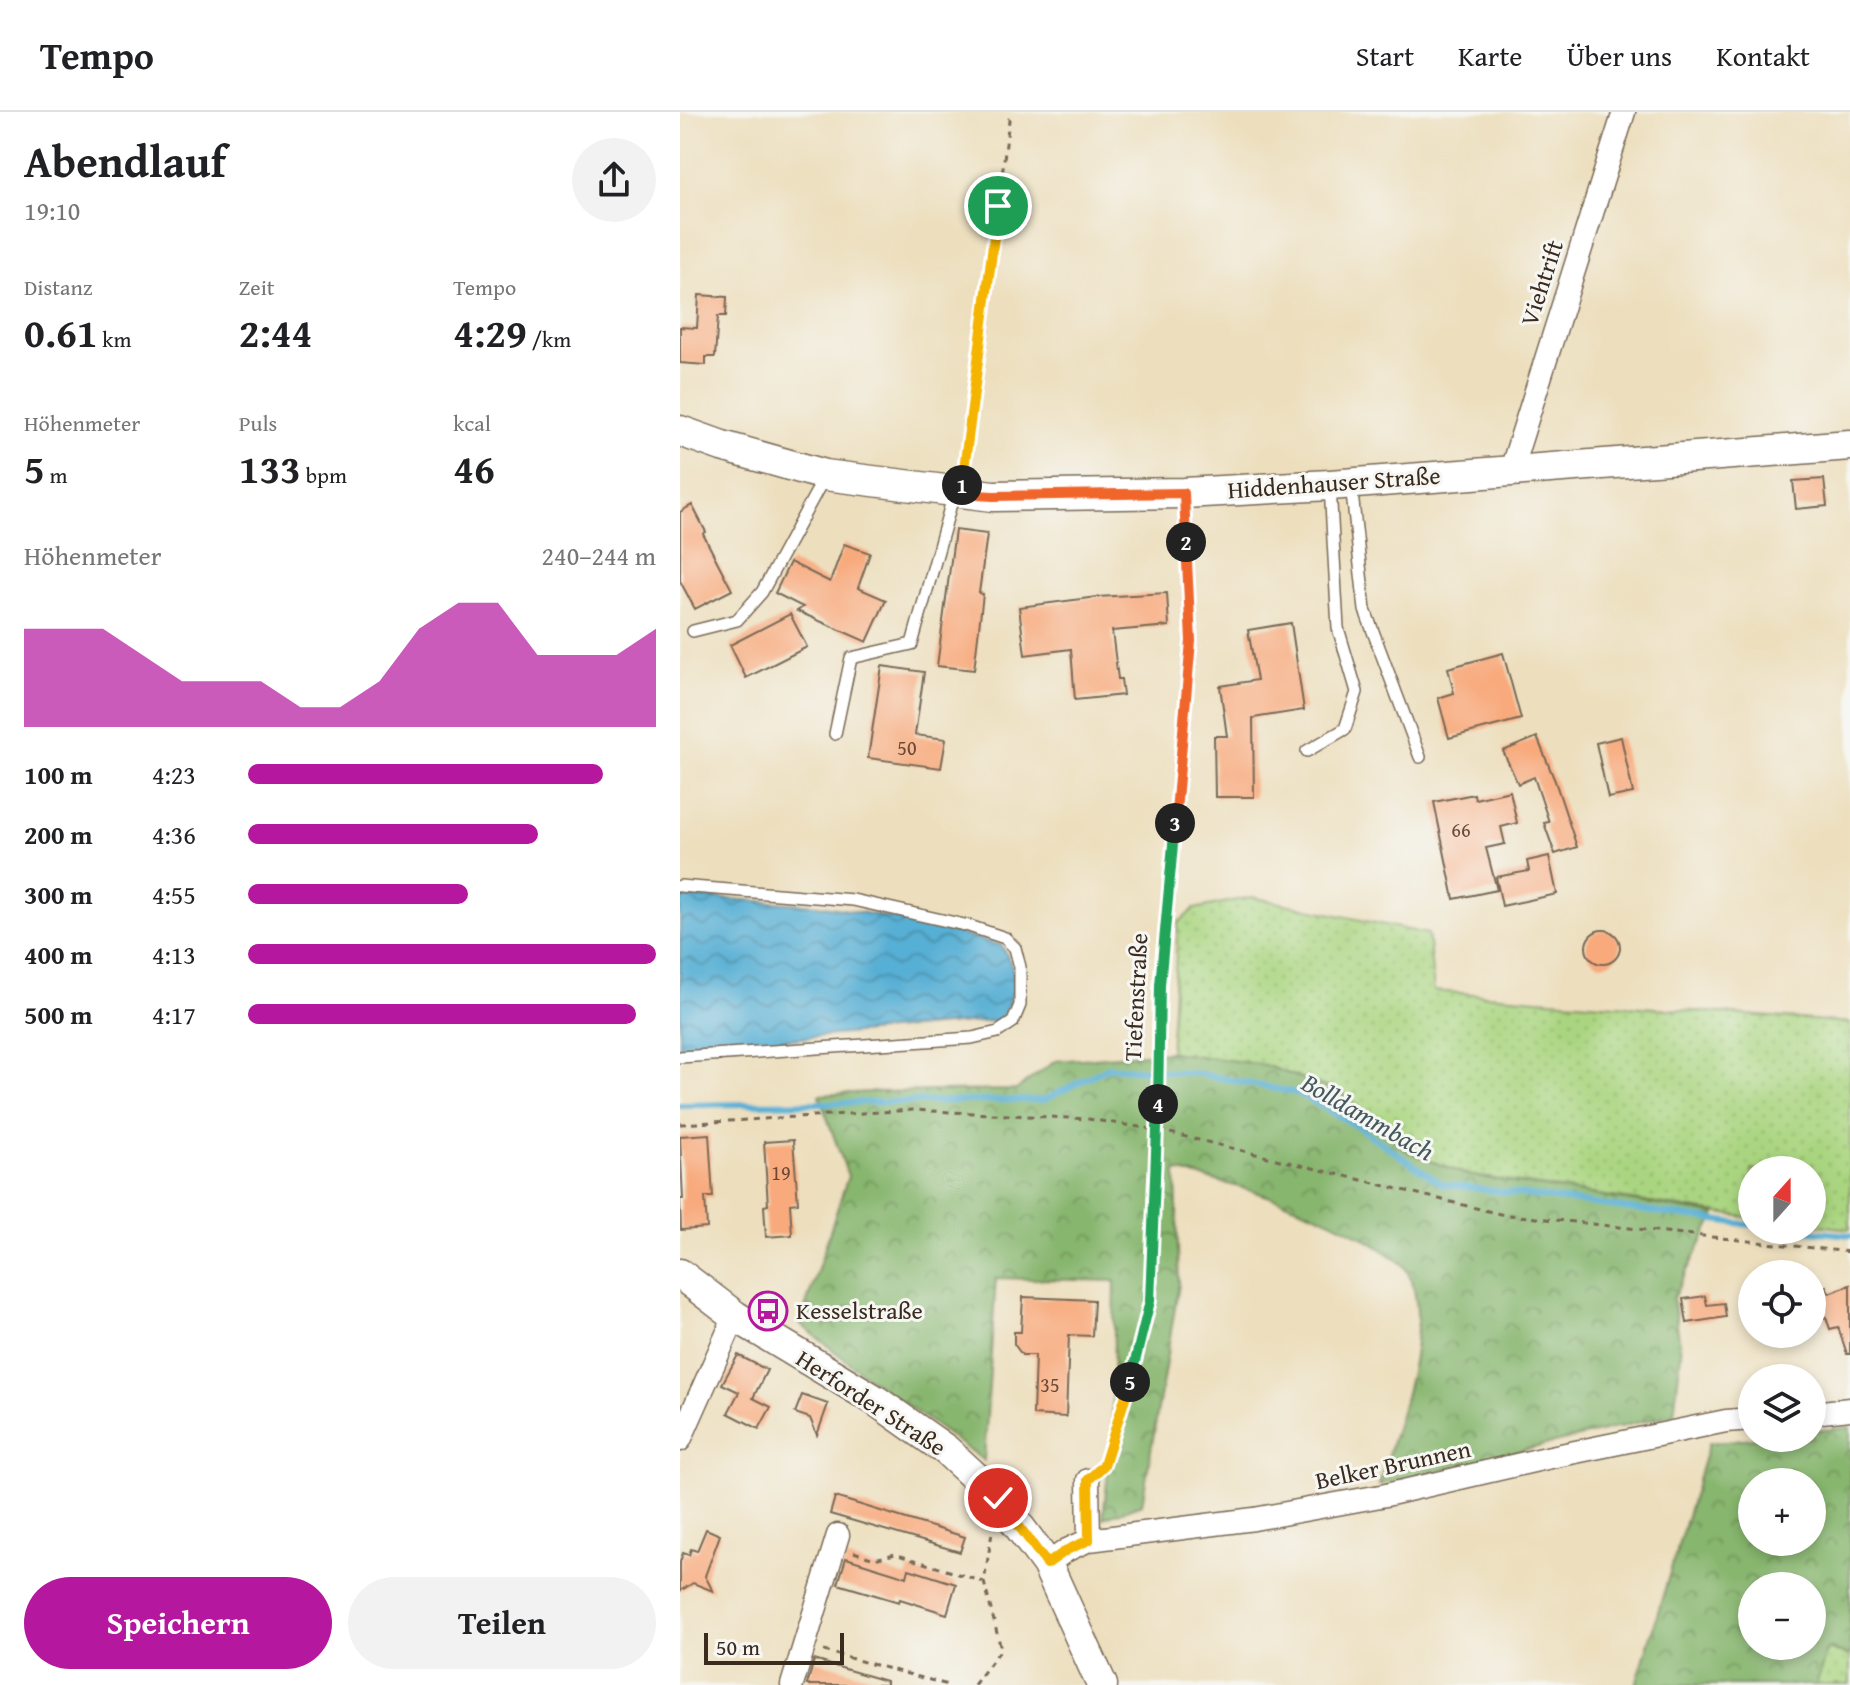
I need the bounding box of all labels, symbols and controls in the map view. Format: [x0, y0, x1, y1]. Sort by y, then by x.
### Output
text: Tempo [40, 27, 154, 83]
text: Start [1356, 35, 1414, 76]
text: Karte [1458, 35, 1522, 76]
text: Über uns [1566, 35, 1672, 76]
text: Kontakt [1716, 35, 1810, 76]
text: Abendlauf [24, 129, 226, 193]
button: share [572, 138, 656, 222]
pin [964, 172, 1032, 240]
icon: arrive [976, 184, 1020, 228]
text: 19:10 [24, 191, 80, 230]
street label: Viehtrift [1511, 235, 1572, 330]
text: Distanz [24, 271, 92, 303]
text: Zeit [239, 271, 275, 303]
text: Tempo [453, 271, 516, 303]
text: 0.61 [24, 303, 97, 362]
text: 2:44 [239, 303, 312, 362]
text: 4:29 [453, 303, 527, 362]
text: km [97, 323, 131, 355]
text: /km [527, 323, 571, 355]
text: Höhenmeter [24, 407, 140, 439]
text: Puls [239, 407, 277, 439]
text: kcal [453, 407, 491, 439]
text: 5 [24, 439, 45, 498]
text: 133 [239, 439, 301, 498]
text: 46 [453, 439, 495, 498]
street label: Hiddenhauser Straße [1226, 458, 1442, 507]
text: m [45, 459, 68, 491]
text: bpm [301, 459, 347, 491]
pin: 1 [942, 465, 982, 505]
text: 1 [956, 469, 968, 501]
pin: 2 [1166, 522, 1206, 562]
text: 2 [1180, 526, 1192, 558]
text: Höhenmeter [24, 536, 161, 575]
text: 240–244 m [542, 536, 656, 575]
house number: 50 [897, 733, 917, 762]
text: 100 m [24, 755, 92, 794]
text: 4:23 [152, 755, 196, 794]
pin: 3 [1155, 803, 1195, 843]
text: 3 [1169, 807, 1181, 839]
text: 200 m [24, 815, 92, 854]
text: 4:36 [152, 815, 196, 854]
house number: 66 [1451, 815, 1471, 844]
text: 300 m [24, 875, 92, 914]
text: 4:55 [152, 875, 196, 914]
street label: Tiefenstraße [1115, 932, 1156, 1062]
text: 400 m [24, 935, 92, 974]
text: 4:13 [152, 935, 196, 974]
text: 500 m [24, 995, 92, 1034]
text: 4:17 [152, 995, 196, 1034]
water label: Bolldammbach [1294, 1062, 1442, 1170]
pin: 4 [1138, 1084, 1178, 1124]
text: 4 [1152, 1088, 1164, 1120]
north arrow [1738, 1156, 1826, 1244]
map controls [1738, 1156, 1826, 1660]
house number: 19 [771, 1158, 791, 1187]
button: locate [1738, 1260, 1826, 1348]
bus stop icon: Kesselstraße [747, 1290, 789, 1332]
place label: Kesselstraße [796, 1293, 923, 1328]
street label: Herforder Straße [789, 1341, 953, 1464]
pin: 5 [1110, 1362, 1150, 1402]
button: layers [1738, 1364, 1826, 1452]
text: 5 [1124, 1366, 1136, 1398]
house number: 35 [1040, 1370, 1060, 1399]
street label: Belker Brunnen [1312, 1431, 1474, 1498]
pin [964, 1464, 1032, 1532]
button: + [1738, 1468, 1826, 1556]
icon: check [976, 1476, 1020, 1520]
button: − [1738, 1572, 1826, 1660]
button: Speichern [24, 1577, 332, 1669]
button: Teilen [348, 1577, 656, 1669]
scale bar [704, 1629, 844, 1665]
text: 50 m [716, 1631, 760, 1663]

